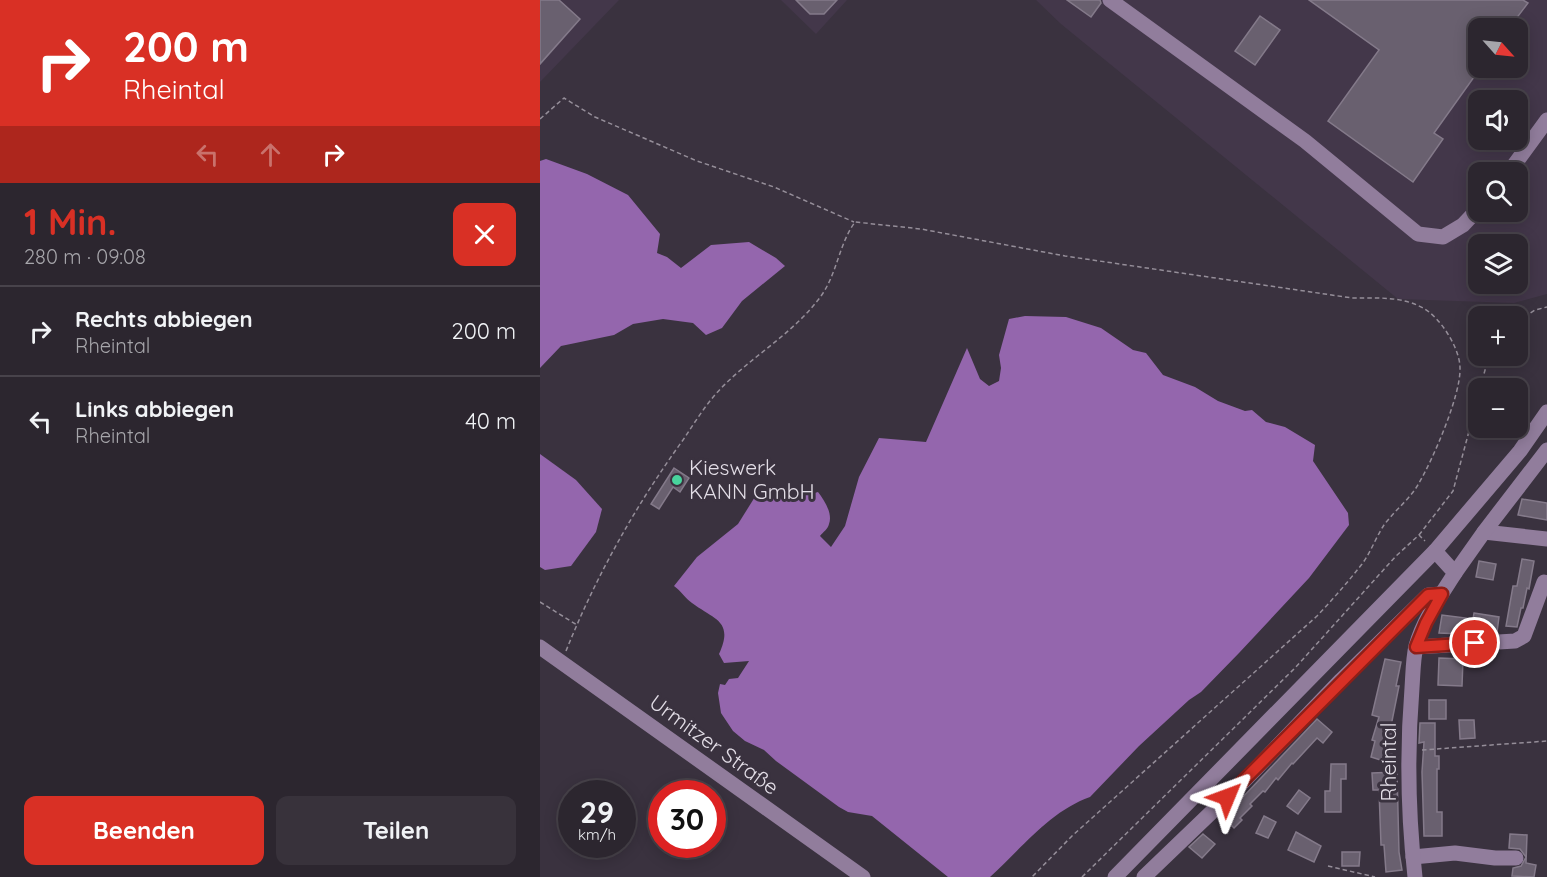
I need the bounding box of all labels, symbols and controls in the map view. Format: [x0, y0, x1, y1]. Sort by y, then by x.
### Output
north arrow [1468, 18, 1528, 78]
map controls [1468, 18, 1528, 438]
text: 200 m [123, 20, 249, 73]
icon: right [24, 24, 102, 102]
text: Rheintal [123, 72, 225, 106]
button: sound [1468, 90, 1528, 150]
icon: left [191, 138, 224, 171]
icon: ahead [254, 138, 287, 171]
icon: right [317, 138, 350, 171]
button: search [1468, 162, 1528, 222]
text: 1 Min. [24, 199, 116, 244]
button: close [453, 203, 516, 266]
button: layers [1468, 234, 1528, 294]
text: 280 m · 09:08 [24, 244, 146, 269]
text: Rechts abbiegen [75, 305, 253, 333]
button: + [1468, 306, 1528, 366]
icon: right [24, 315, 57, 348]
text: 200 m [452, 317, 516, 345]
text: Rheintal [75, 333, 150, 358]
button: − [1468, 378, 1528, 438]
text: Links abbiegen [75, 395, 234, 423]
icon: left [24, 405, 57, 438]
text: 40 m [465, 407, 516, 435]
text: Rheintal [75, 423, 150, 448]
place label: Kieswerk KANN GmbH [689, 454, 815, 504]
marker: Kieswerk KANN GmbH [670, 473, 684, 487]
pin [1449, 617, 1500, 668]
icon: arrive [1458, 626, 1491, 659]
street label: Urmitzer Straße [645, 689, 784, 800]
street label: Rheintal [1375, 722, 1401, 802]
position arrow [1195, 765, 1259, 829]
speed limit sign: 30 [648, 780, 726, 858]
text: 29 [580, 793, 614, 831]
button: Beenden [24, 796, 264, 865]
button: Teilen [276, 796, 516, 865]
text: km/h [578, 825, 616, 844]

